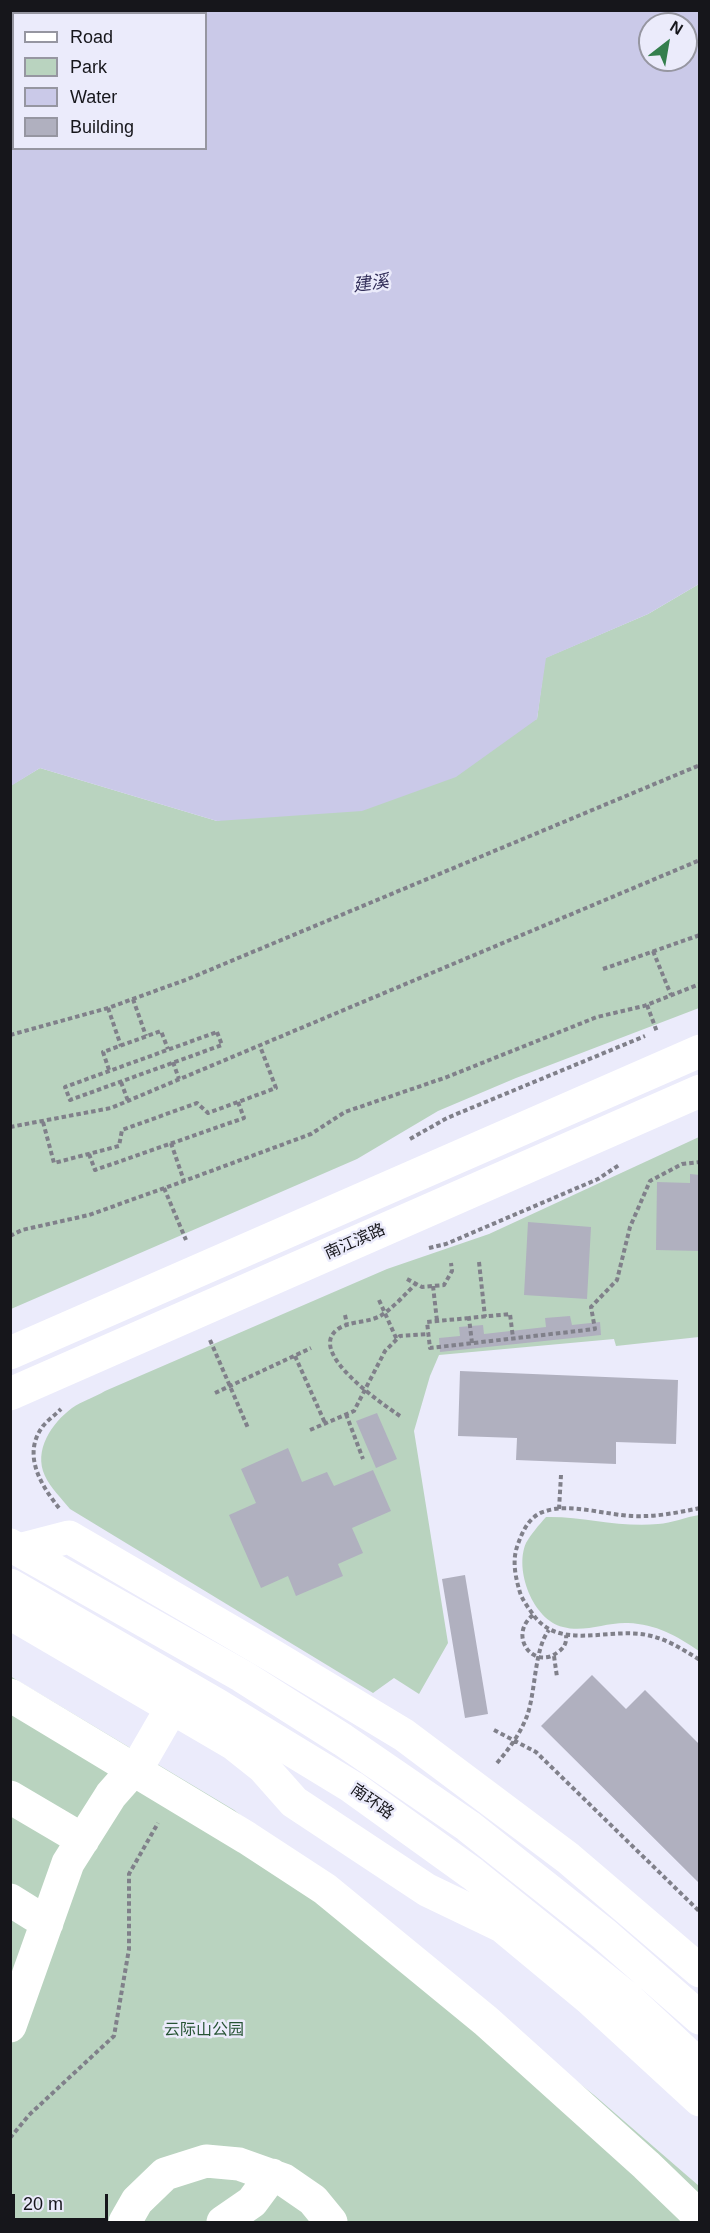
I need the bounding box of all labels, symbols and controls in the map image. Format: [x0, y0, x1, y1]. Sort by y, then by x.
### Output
legend [12, 12, 207, 150]
north arrow [638, 12, 698, 72]
text: N [667, 18, 686, 38]
text: Road [70, 27, 113, 47]
text: Park [70, 57, 107, 77]
text: Water [70, 87, 117, 107]
text: Building [70, 117, 134, 137]
water label: 建溪 [352, 271, 390, 297]
street label: 南江滨路 [322, 1220, 388, 1264]
street label: 南环路 [347, 1780, 397, 1824]
park label: 云际山公园 [164, 2021, 244, 2041]
scale bar [15, 2182, 111, 2220]
text: 20 m [23, 2194, 63, 2214]

